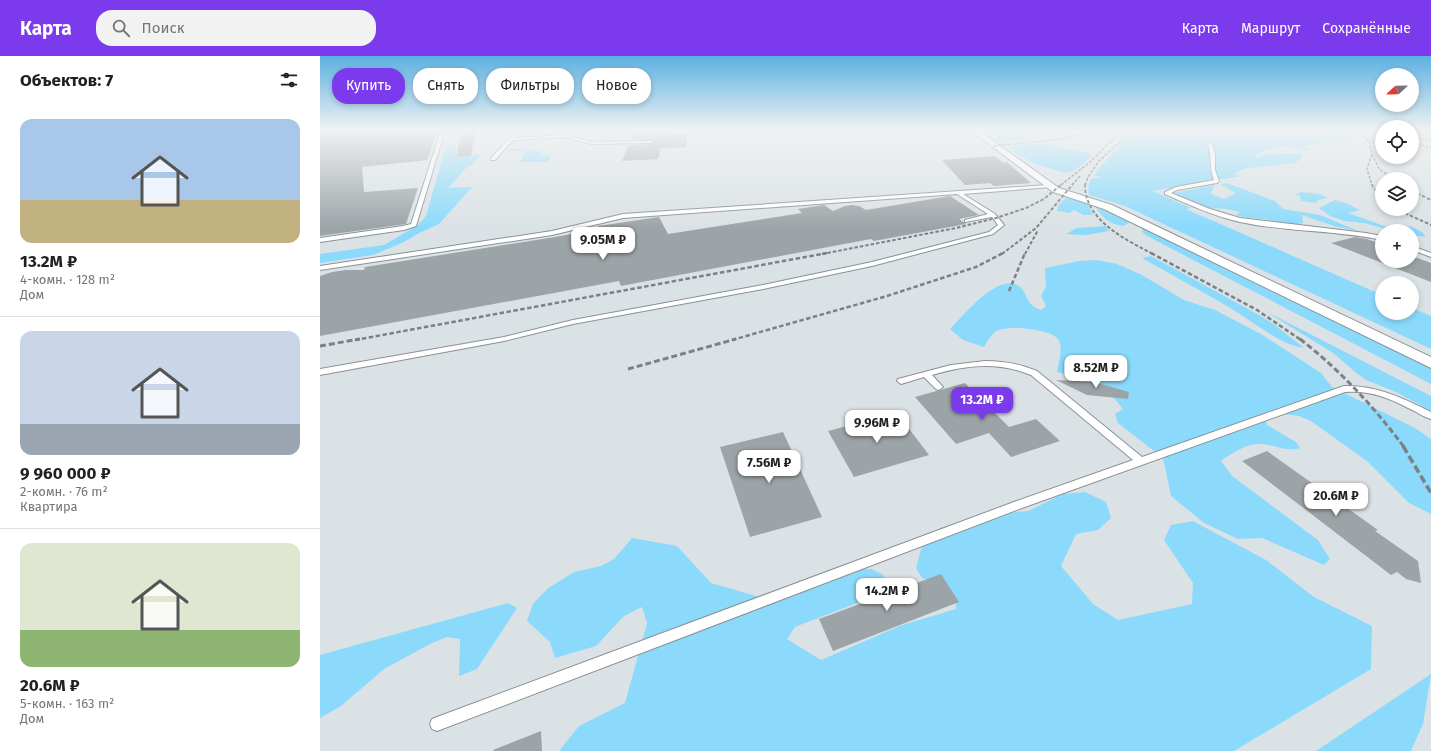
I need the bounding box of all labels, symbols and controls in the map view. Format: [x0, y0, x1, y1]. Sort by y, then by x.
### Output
search box [96, 10, 376, 46]
text: Карта [20, 17, 72, 40]
icon: search [110, 17, 132, 39]
text: Поиск [142, 19, 184, 37]
text: Карта [1182, 20, 1219, 37]
text: Маршрут [1241, 20, 1300, 37]
text: Сохранённые [1322, 20, 1411, 37]
chip: Купить [332, 68, 405, 104]
chip: Снять [413, 68, 478, 104]
chip: Фильтры [486, 68, 574, 104]
chip: Новое [582, 68, 651, 104]
north arrow [1375, 68, 1419, 112]
map controls [1375, 68, 1419, 320]
icon: filters [278, 69, 300, 91]
text: Объектов: 7 [20, 70, 113, 91]
button: locate [1375, 120, 1419, 164]
icon: home [124, 145, 196, 217]
button: layers [1375, 172, 1419, 216]
button: + [1375, 224, 1419, 268]
pin: 9.05M ₽ [566, 227, 640, 261]
text: 9.05M ₽ [580, 232, 626, 247]
text: 13.2M ₽ [20, 251, 77, 272]
text: 4-комн. · 128 m² [20, 272, 115, 287]
button: − [1375, 276, 1419, 320]
text: Дом [20, 287, 44, 302]
pin: 8.52M ₽ [1059, 355, 1133, 389]
icon: home [124, 357, 196, 429]
text: 8.52M ₽ [1073, 360, 1119, 375]
pin: 13.2M ₽ [945, 387, 1019, 421]
text: 13.2M ₽ [960, 392, 1004, 407]
pin: 9.96M ₽ [840, 410, 914, 444]
text: 9.96M ₽ [854, 415, 900, 430]
pin: 7.56M ₽ [732, 450, 806, 484]
text: 7.56M ₽ [747, 455, 791, 470]
text: 9 960 000 ₽ [20, 463, 111, 484]
pin: 20.6M ₽ [1299, 483, 1373, 517]
text: 2-комн. · 76 m² [20, 484, 108, 499]
text: 20.6M ₽ [1313, 488, 1359, 503]
text: Квартира [20, 499, 78, 514]
icon: home [124, 569, 196, 641]
pin: 14.2M ₽ [850, 578, 924, 612]
text: 14.2M ₽ [865, 583, 909, 598]
text: 20.6M ₽ [20, 675, 80, 696]
text: 5-комн. · 163 m² [20, 696, 114, 711]
text: Дом [20, 711, 44, 726]

